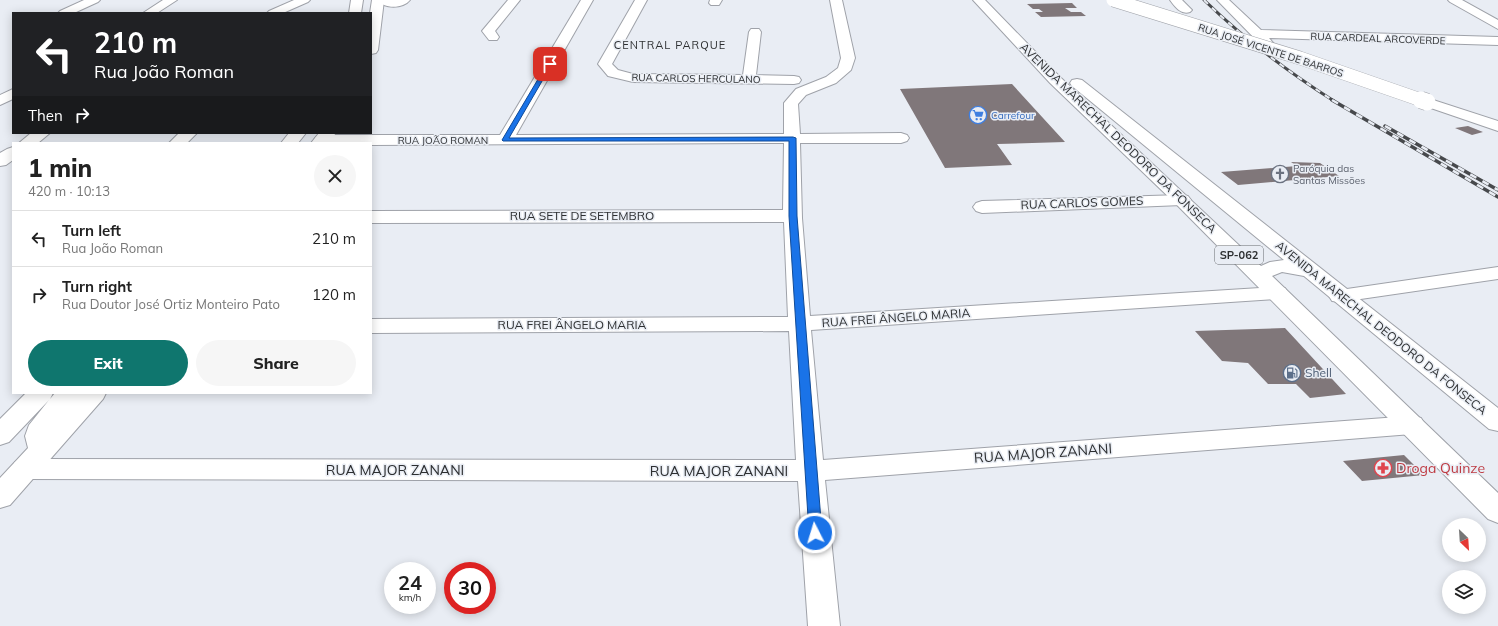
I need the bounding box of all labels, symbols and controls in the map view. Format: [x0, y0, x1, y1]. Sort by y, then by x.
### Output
street label: RUA JOSÉ VICENTE DE BARROS [1197, 21, 1345, 80]
text: 210 m [94, 25, 177, 60]
icon: left [28, 28, 80, 80]
street label: RUA CARDEAL ARCOVERDE [1310, 30, 1446, 47]
district label: CENTRAL PARQUE [614, 38, 726, 52]
street label: AVENIDA MARECHAL DEODORO DA FONSECA [1017, 39, 1220, 236]
pin [533, 47, 567, 81]
icon: arrive [539, 53, 561, 75]
text: Rua João Roman [94, 60, 234, 83]
street label: RUA CARLOS HERCULANO [631, 71, 761, 86]
icon: right [71, 104, 93, 126]
supermarket icon: Carrefour [968, 105, 988, 125]
text: Then [28, 106, 63, 125]
place label: Carrefour [991, 109, 1035, 122]
street label: RUA JOÃO ROMAN [398, 134, 488, 147]
text: 1 min [28, 153, 92, 183]
button: close [314, 155, 356, 197]
place label: Paróquia das Santas Missões [1293, 162, 1365, 187]
church icon: Paróquia das Santas Missões [1270, 164, 1290, 184]
text: 420 m · 10:13 [28, 183, 110, 199]
street label: RUA CARLOS GOMES [1020, 193, 1144, 212]
street label: RUA SETE DE SETEMBRO [510, 208, 654, 223]
text: Turn left [62, 221, 121, 240]
icon: left [28, 228, 50, 250]
text: 210 m [312, 229, 356, 248]
street label: AVENIDA MARECHAL DEODORO DA FONSECA [1273, 238, 1490, 418]
text: Rua João Roman [62, 240, 163, 256]
road number: SP-062 [1215, 246, 1263, 264]
text: Turn right [62, 277, 132, 296]
icon: right [28, 284, 50, 306]
text: 120 m [312, 285, 356, 304]
text: Rua Doutor José Ortiz Monteiro Pato [62, 296, 280, 312]
street label: RUA FREI ÂNGELO MARIA [821, 305, 971, 330]
street label: RUA FREI ÂNGELO MARIA [498, 317, 647, 332]
button: Exit [28, 340, 188, 386]
button: Share [196, 340, 356, 386]
fuel station icon: Shell [1282, 363, 1302, 383]
place label: Shell [1305, 365, 1332, 380]
street label: RUA MAJOR ZANANI [973, 439, 1113, 467]
pharmacy icon: Droga Quinze [1373, 458, 1393, 478]
place label: Droga Quinze [1396, 459, 1485, 477]
street label: RUA MAJOR ZANANI [326, 461, 464, 479]
street label: RUA MAJOR ZANANI [650, 462, 788, 480]
position arrow [794, 512, 836, 554]
north arrow [1442, 518, 1486, 562]
map controls [1442, 518, 1486, 614]
speed limit sign: 30 [444, 562, 496, 614]
text: 24 [398, 570, 422, 595]
button: layers [1442, 570, 1486, 614]
text: km/h [399, 591, 421, 604]

